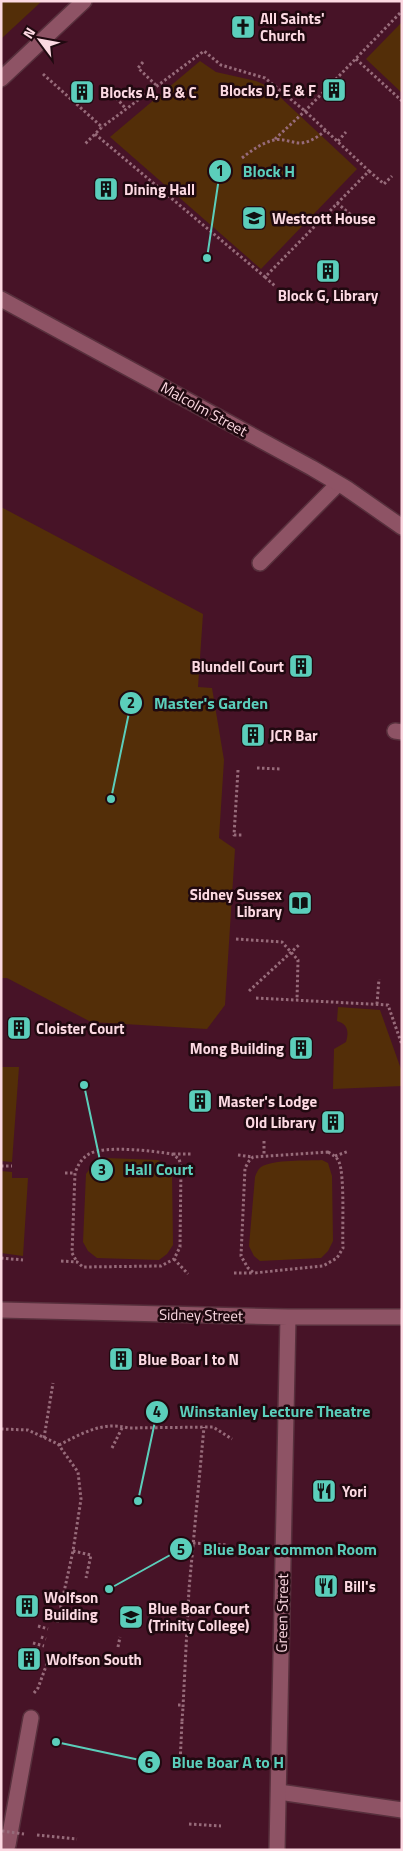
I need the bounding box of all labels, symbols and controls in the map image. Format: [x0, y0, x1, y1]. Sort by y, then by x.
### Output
place label: All Saints' Church [260, 7, 325, 47]
church icon: All Saints' Church [230, 14, 256, 40]
north arrow [15, 15, 65, 65]
text: N [17, 23, 40, 43]
building icon: Blocks D, E & F [321, 77, 347, 103]
building icon: Blocks A, B & C [69, 79, 95, 105]
place label: Blocks D, E & F [220, 79, 316, 102]
place label: Blocks A, B & C [100, 81, 197, 104]
callout: Block H [208, 156, 305, 187]
text: 1 [216, 159, 224, 182]
text: Block H [243, 159, 295, 183]
building icon: Dining Hall [93, 176, 119, 202]
place label: Dining Hall [124, 178, 195, 201]
school or university icon: Westcott House [241, 205, 267, 231]
place label: Westcott House [272, 207, 376, 230]
building icon: Block G, Library [315, 258, 341, 284]
place label: Block G, Library [278, 284, 379, 307]
street label: Malcolm Street [156, 376, 252, 443]
building icon: Blundell Court [288, 653, 314, 679]
place label: Blundell Court [192, 655, 285, 678]
callout: Master's Garden [119, 687, 278, 718]
text: 2 [127, 691, 135, 714]
text: Master's Garden [154, 691, 268, 715]
building icon: JCR Bar [240, 722, 266, 748]
place label: JCR Bar [270, 724, 318, 747]
place label: Sidney Sussex Library [190, 883, 282, 923]
library icon: Sidney Sussex Library [287, 890, 313, 916]
building icon: Cloister Court [6, 1015, 32, 1041]
place label: Cloister Court [36, 1017, 125, 1040]
building icon: Mong Building [288, 1035, 314, 1061]
place label: Mong Building [190, 1037, 284, 1060]
building icon: Master's Lodge [187, 1088, 213, 1114]
place label: Master's Lodge [218, 1090, 318, 1113]
building icon: Old Library [320, 1109, 346, 1135]
place label: Old Library [245, 1111, 316, 1134]
callout: Hall Court [90, 1154, 203, 1185]
text: Hall Court [125, 1157, 194, 1181]
text: 3 [98, 1158, 106, 1181]
street label: Sidney Street [159, 1303, 244, 1327]
building icon: Blue Boar I to N [108, 1346, 134, 1372]
place label: Blue Boar I to N [138, 1348, 239, 1371]
callout: Winstanley Lecture Theatre [144, 1396, 380, 1427]
text: Winstanley Lecture Theatre [180, 1399, 370, 1423]
text: 4 [153, 1400, 161, 1423]
restaurant icon: Yori [311, 1478, 337, 1504]
place label: Yori [342, 1480, 367, 1503]
callout: Blue Boar common Room [168, 1534, 387, 1565]
text: Blue Boar common Room [203, 1537, 377, 1561]
text: 5 [177, 1538, 185, 1561]
street label: Green Street [270, 1572, 294, 1653]
restaurant icon: Bill's [313, 1573, 339, 1599]
place label: Bill's [344, 1575, 376, 1598]
place label: Wolfson Building [44, 1586, 98, 1626]
building icon: Wolfson Building [14, 1593, 40, 1619]
place label: Blue Boar Court (Trinity College) [148, 1597, 250, 1637]
school or university icon: Blue Boar Court (Trinity College) [118, 1604, 144, 1630]
building icon: Wolfson South [16, 1646, 42, 1672]
place label: Wolfson South [46, 1648, 142, 1671]
callout: Blue Boar A to H [136, 1747, 294, 1778]
text: Blue Boar A to H [172, 1750, 284, 1774]
text: 6 [145, 1751, 153, 1774]

